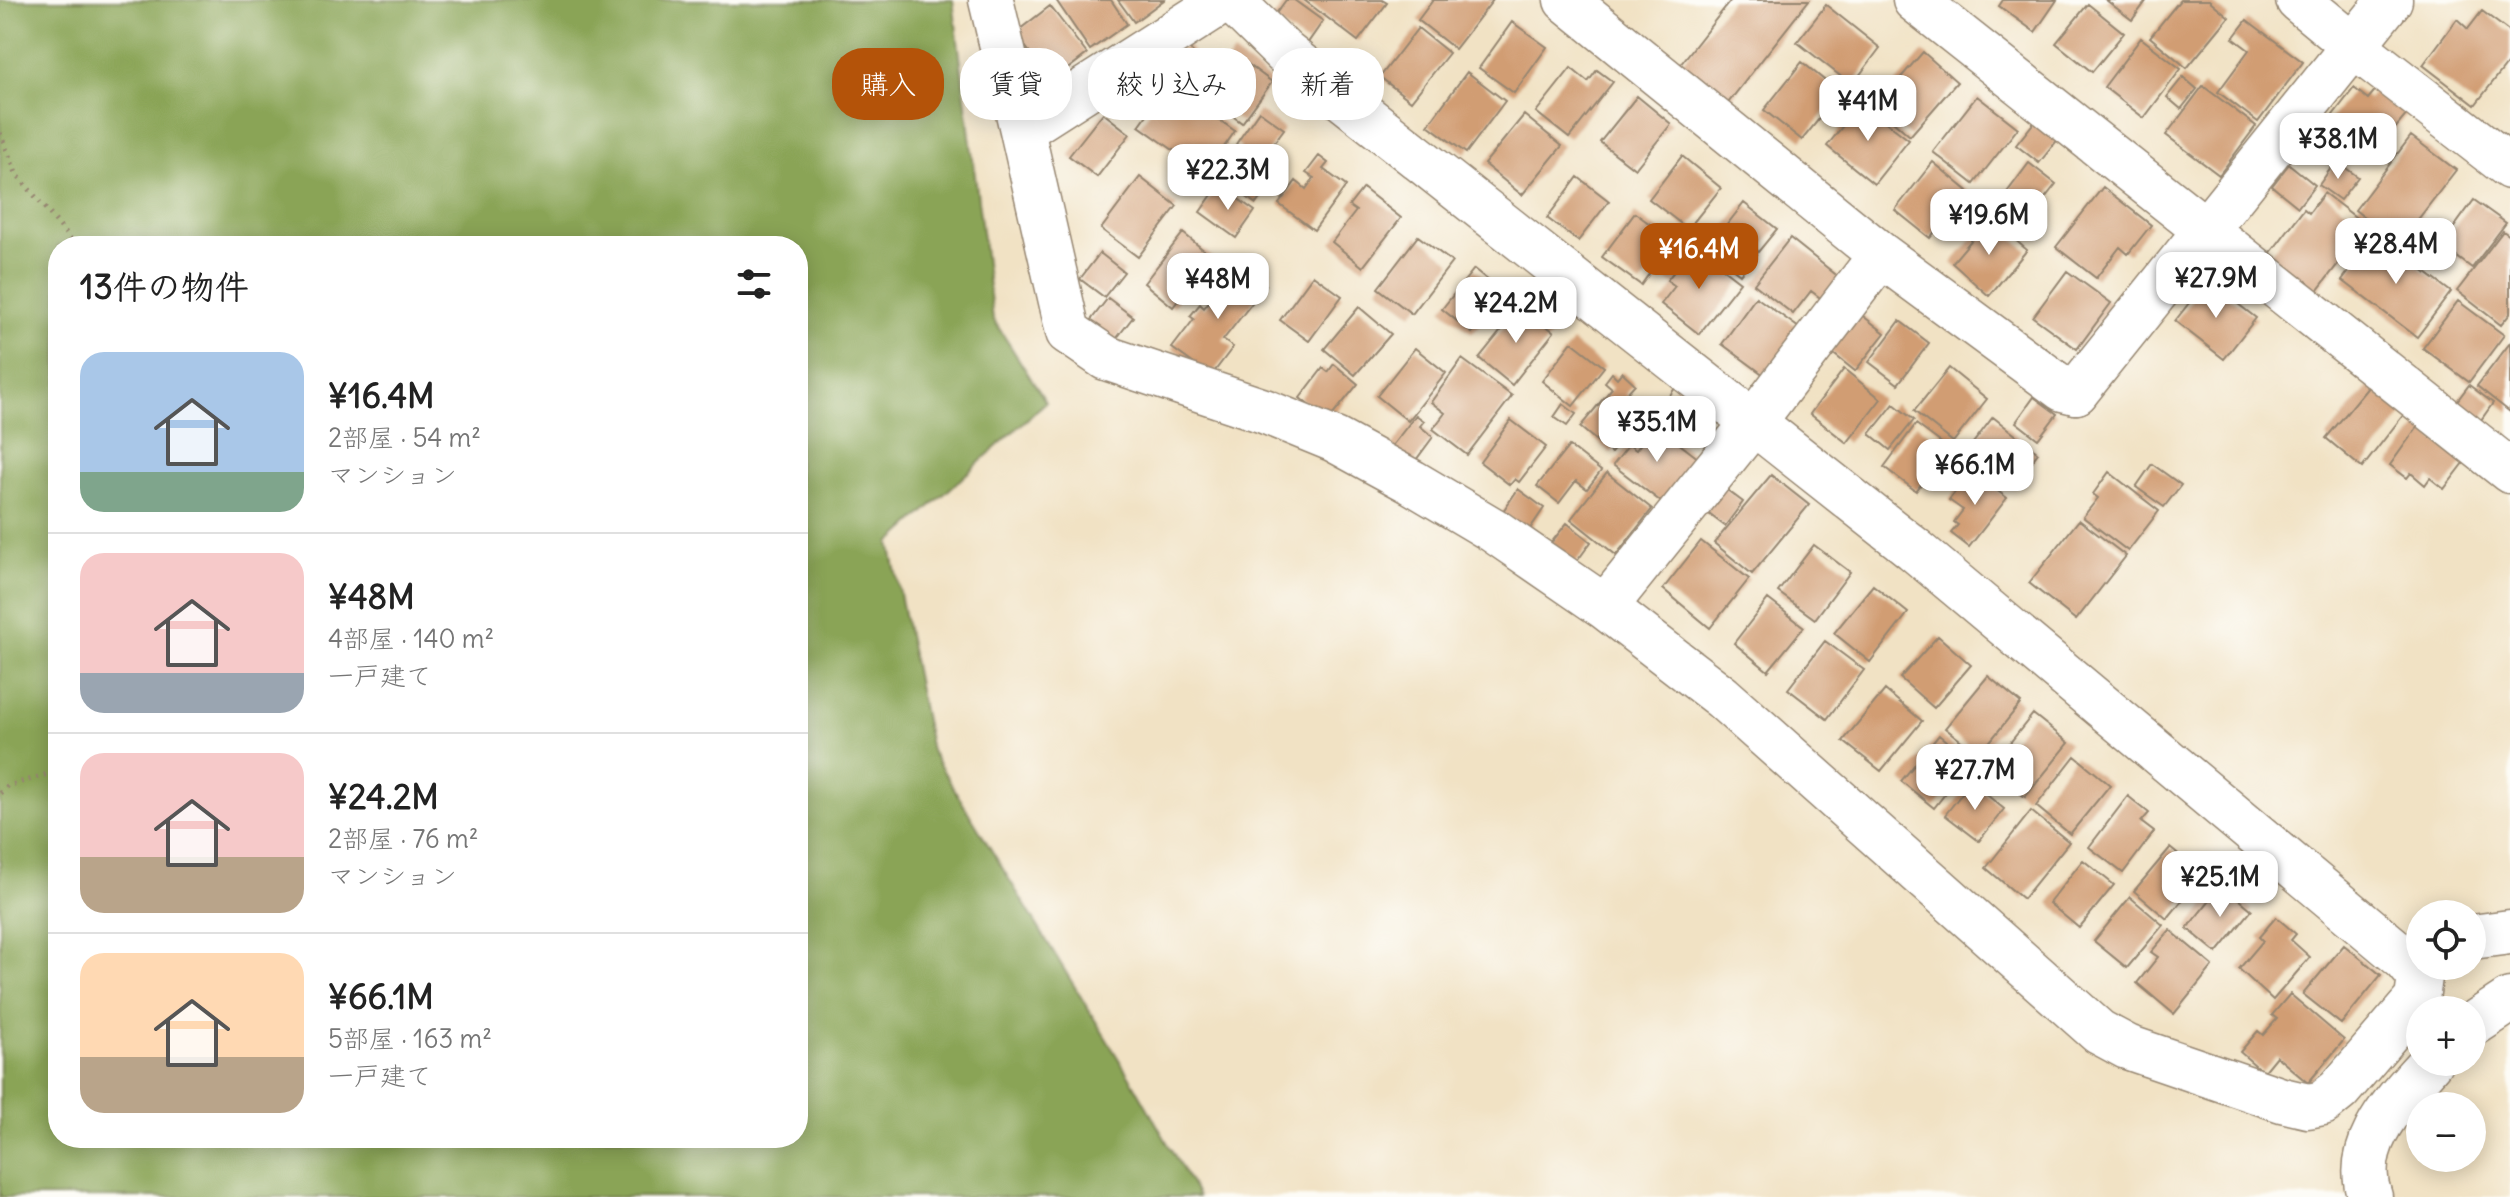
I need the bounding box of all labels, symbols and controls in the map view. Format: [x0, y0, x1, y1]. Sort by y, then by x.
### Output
chip: 購入 [832, 48, 944, 120]
chip: 賃貸 [960, 48, 1072, 120]
chip: 絞り込み [1088, 48, 1256, 120]
chip: 新着 [1272, 48, 1384, 120]
pin: ¥41M [1821, 75, 1915, 143]
text: ¥41M [1837, 84, 1899, 117]
pin: ¥38.1M [2273, 113, 2403, 181]
text: ¥38.1M [2298, 122, 2378, 155]
pin: ¥22.3M [1163, 144, 1293, 212]
text: ¥22.3M [1186, 153, 1270, 186]
pin: ¥19.6M [1924, 189, 2054, 257]
text: ¥19.6M [1948, 198, 2030, 231]
pin: ¥28.4M [2331, 218, 2461, 286]
pin: ¥16.4M [1634, 223, 1764, 291]
text: ¥28.4M [2353, 227, 2439, 260]
text: ¥16.4M [1658, 232, 1740, 265]
pin: ¥27.9M [2151, 252, 2281, 320]
pin: ¥48M [1171, 253, 1265, 321]
text: ¥27.9M [2174, 261, 2258, 294]
icon: filters [732, 262, 776, 306]
text: ¥48M [1185, 262, 1251, 295]
text: 13件の物件 [80, 265, 249, 308]
pin: ¥24.2M [1451, 277, 1581, 345]
text: ¥24.2M [1474, 286, 1558, 319]
text: ¥16.4M [328, 374, 435, 417]
icon: home [144, 384, 240, 480]
pin: ¥35.1M [1592, 396, 1722, 464]
text: ¥35.1M [1617, 405, 1697, 438]
text: 2部屋 · 54 m² [328, 421, 481, 454]
pin: ¥66.1M [1910, 439, 2040, 507]
text: ¥66.1M [1935, 448, 2016, 481]
text: マンション [328, 458, 457, 491]
text: ¥48M [328, 575, 415, 618]
icon: home [144, 585, 240, 681]
text: 4部屋 · 140 m² [328, 622, 494, 655]
text: 一戸建て [328, 659, 432, 692]
pin: ¥27.7M [1910, 744, 2040, 812]
text: ¥27.7M [1934, 753, 2016, 786]
text: ¥24.2M [328, 775, 439, 818]
icon: home [144, 785, 240, 881]
text: 2部屋 · 76 m² [328, 822, 479, 855]
pin: ¥25.1M [2155, 851, 2285, 919]
text: マンション [328, 859, 457, 892]
text: ¥25.1M [2180, 860, 2260, 893]
map controls [2406, 900, 2486, 1172]
button: locate [2406, 900, 2486, 980]
text: ¥66.1M [328, 975, 434, 1018]
icon: home [144, 985, 240, 1081]
button: + [2406, 996, 2486, 1076]
text: 5部屋 · 163 m² [328, 1022, 492, 1055]
text: 一戸建て [328, 1059, 432, 1092]
button: − [2406, 1092, 2486, 1172]

